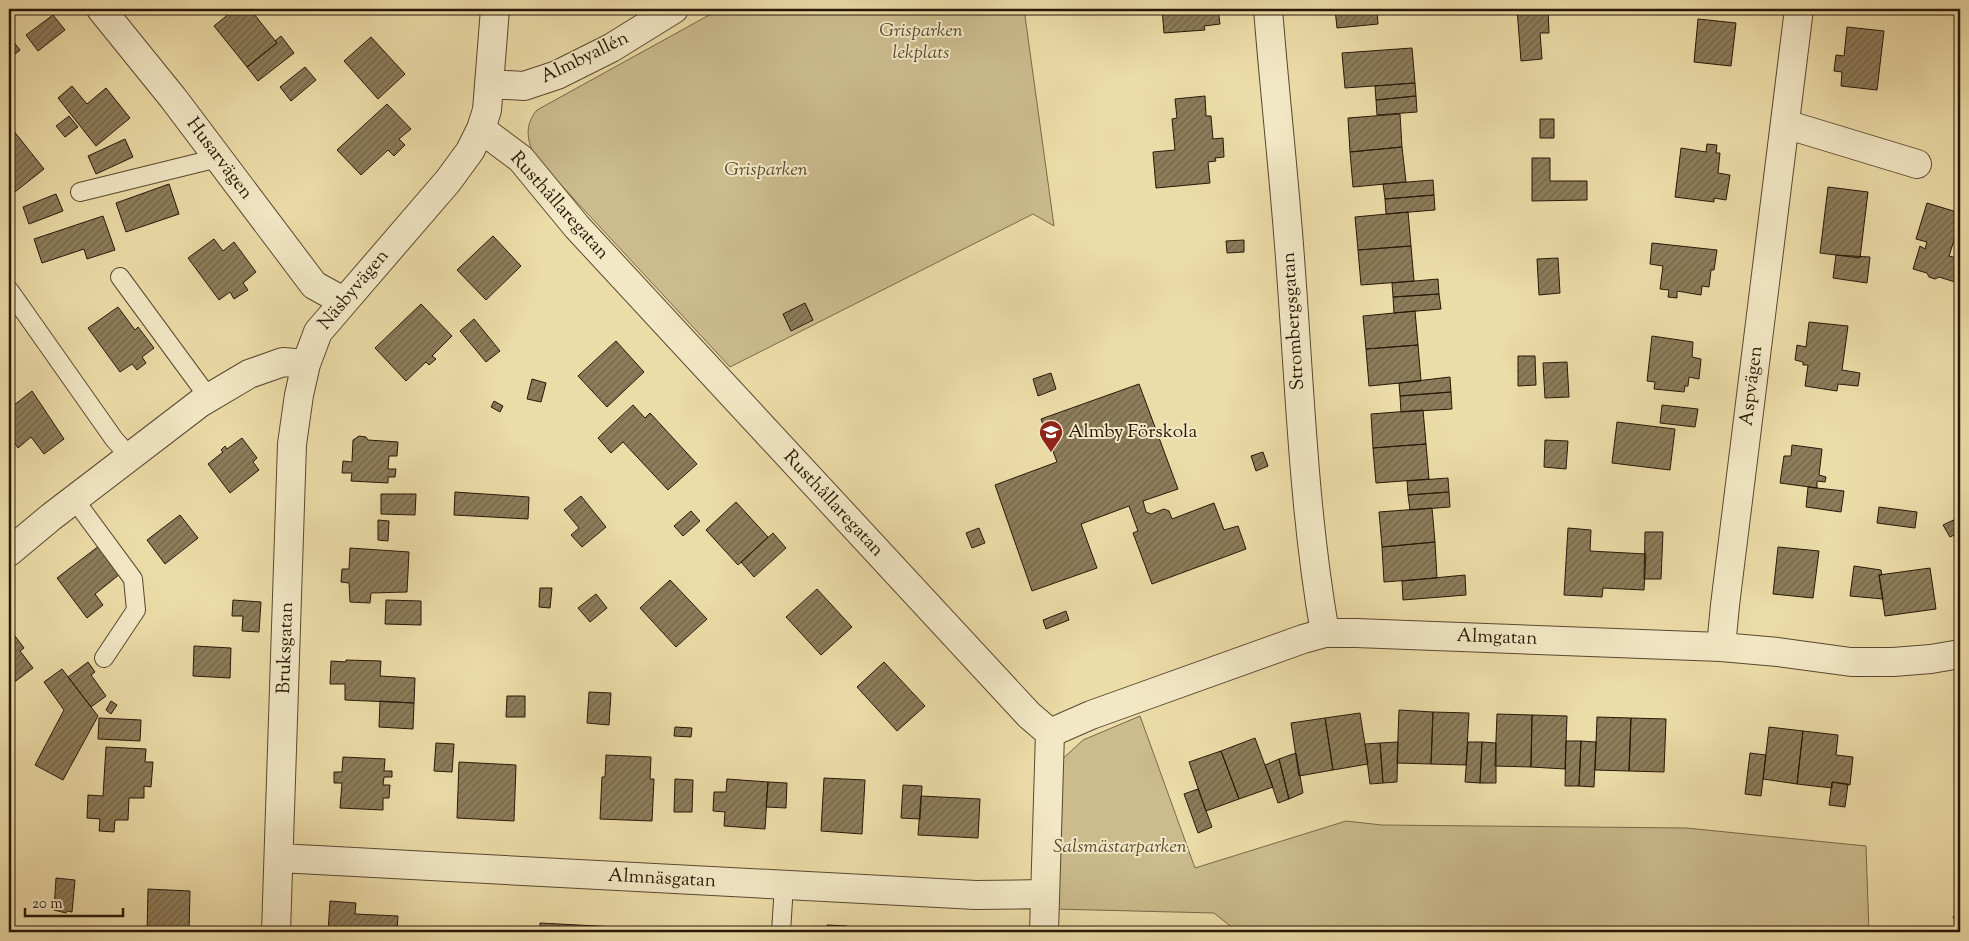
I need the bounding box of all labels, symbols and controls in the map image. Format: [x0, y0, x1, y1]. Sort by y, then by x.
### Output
park label: Grisparken lekplats [879, 18, 963, 67]
street label: Almbyallén [536, 25, 634, 91]
street label: Husarvägen [179, 112, 259, 206]
street label: Rusthållaregatan [503, 146, 615, 266]
park label: Grisparken [724, 157, 808, 184]
street label: Näsbyvägen [312, 244, 396, 336]
street label: Strombergsgatan [1276, 251, 1312, 391]
street label: Aspvägen [1734, 344, 1770, 428]
school or university icon: Almby Förskola [1038, 419, 1064, 453]
place label: Almby Förskola [1068, 419, 1197, 446]
street label: Rusthållaregatan [776, 445, 890, 563]
street label: Bruksgatan [271, 601, 301, 695]
street label: Almgatan [1456, 623, 1538, 653]
park label: Salsmästarparken [1053, 834, 1187, 861]
street label: Almnäsgatan [607, 863, 717, 895]
scale bar [25, 886, 122, 918]
text: 20 m [32, 894, 63, 915]

